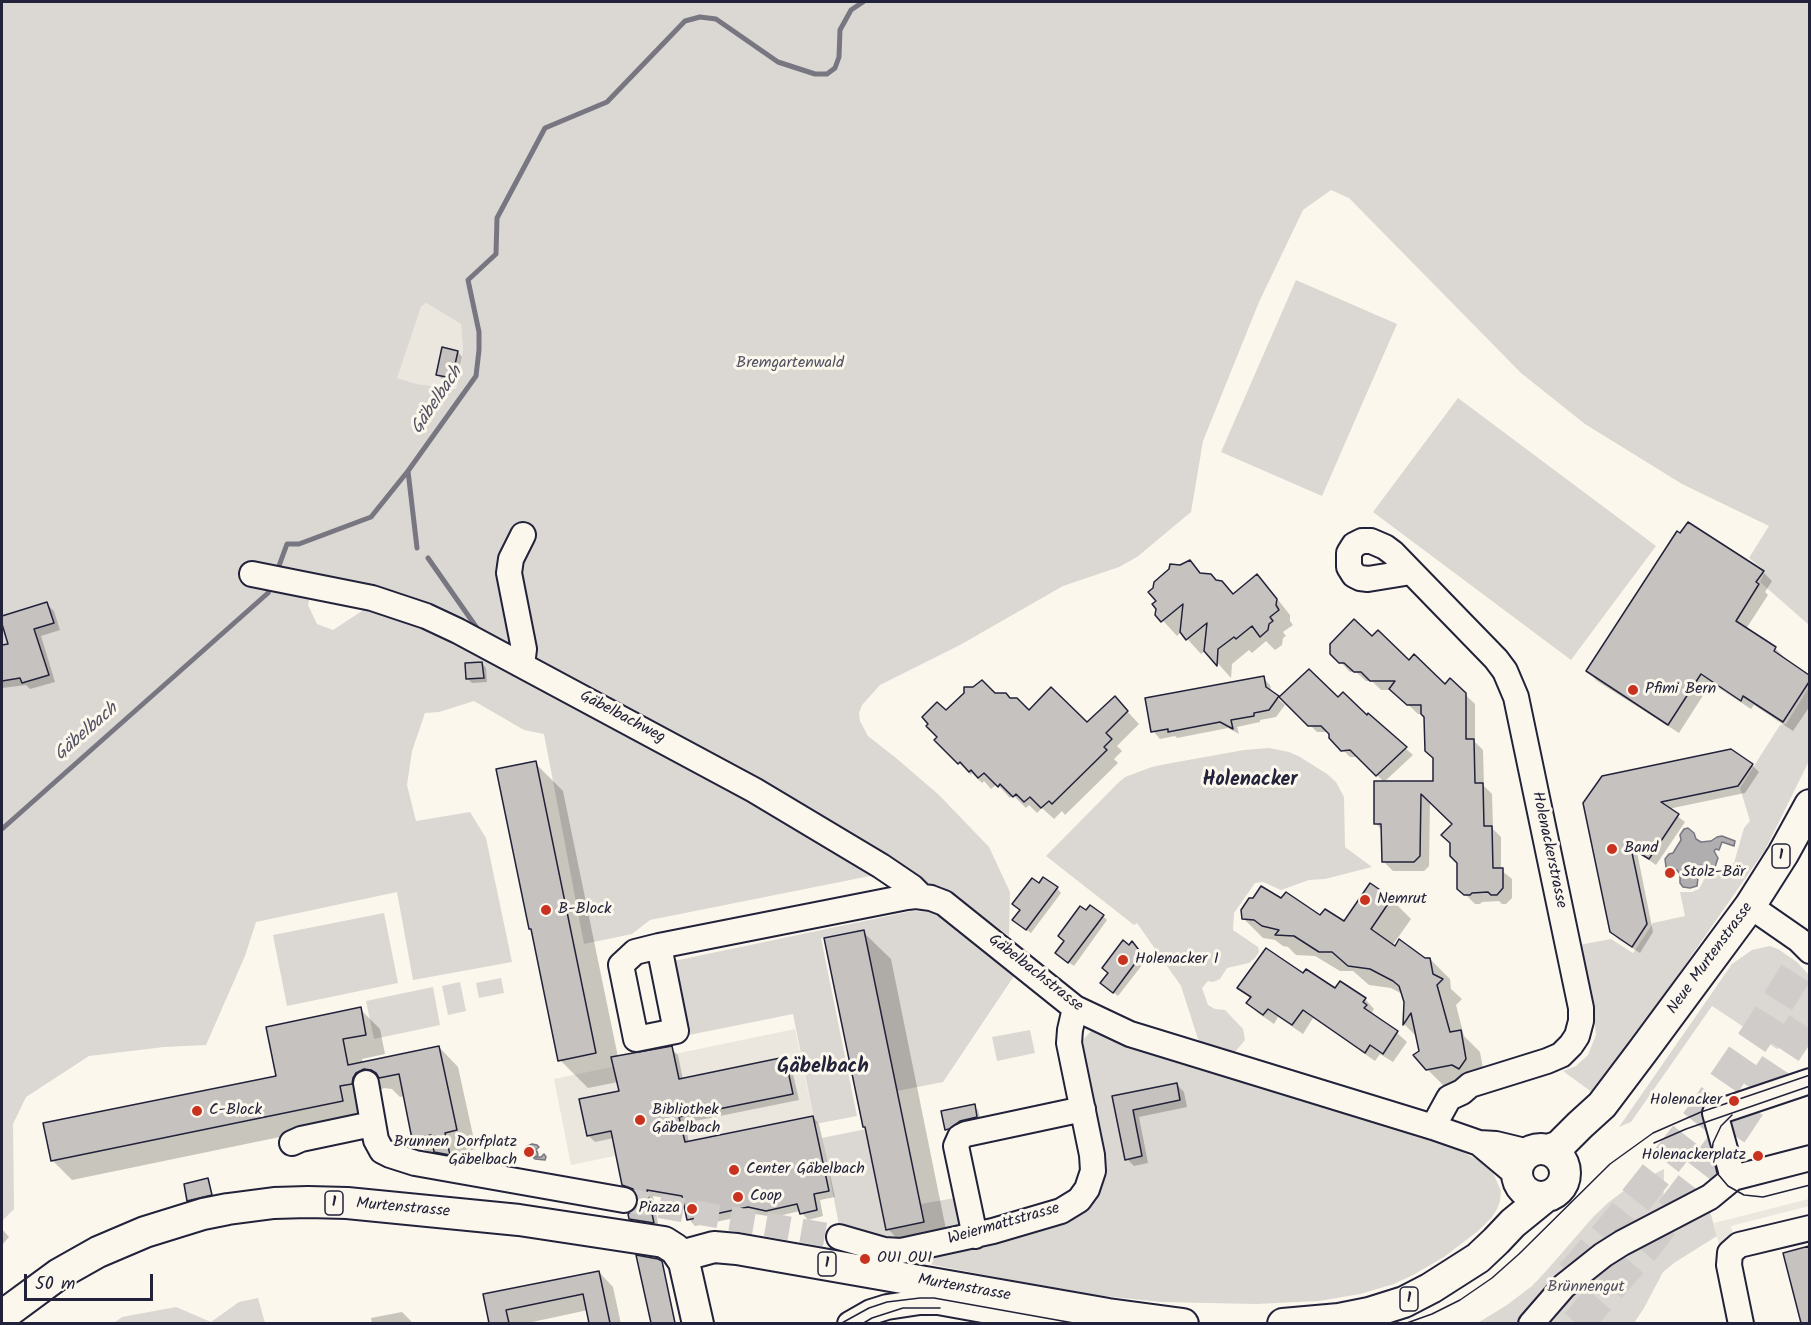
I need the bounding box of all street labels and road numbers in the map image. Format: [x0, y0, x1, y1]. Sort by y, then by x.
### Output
street label: Gäbelbachweg [576, 687, 668, 749]
street label: Holenackerstrasse [1526, 790, 1570, 910]
road number: 1 [1772, 844, 1790, 868]
street label: Neue Murtenstrasse [1664, 899, 1758, 1019]
street label: Gäbelbachstrasse [984, 931, 1086, 1017]
road number: 1 [325, 1191, 343, 1215]
street label: Murtenstrasse [355, 1195, 451, 1223]
street label: Weiermattstrasse [946, 1200, 1062, 1250]
road number: 1 [818, 1252, 836, 1276]
street label: Murtenstrasse [916, 1271, 1012, 1307]
road number: 1 [1400, 1287, 1418, 1311]

